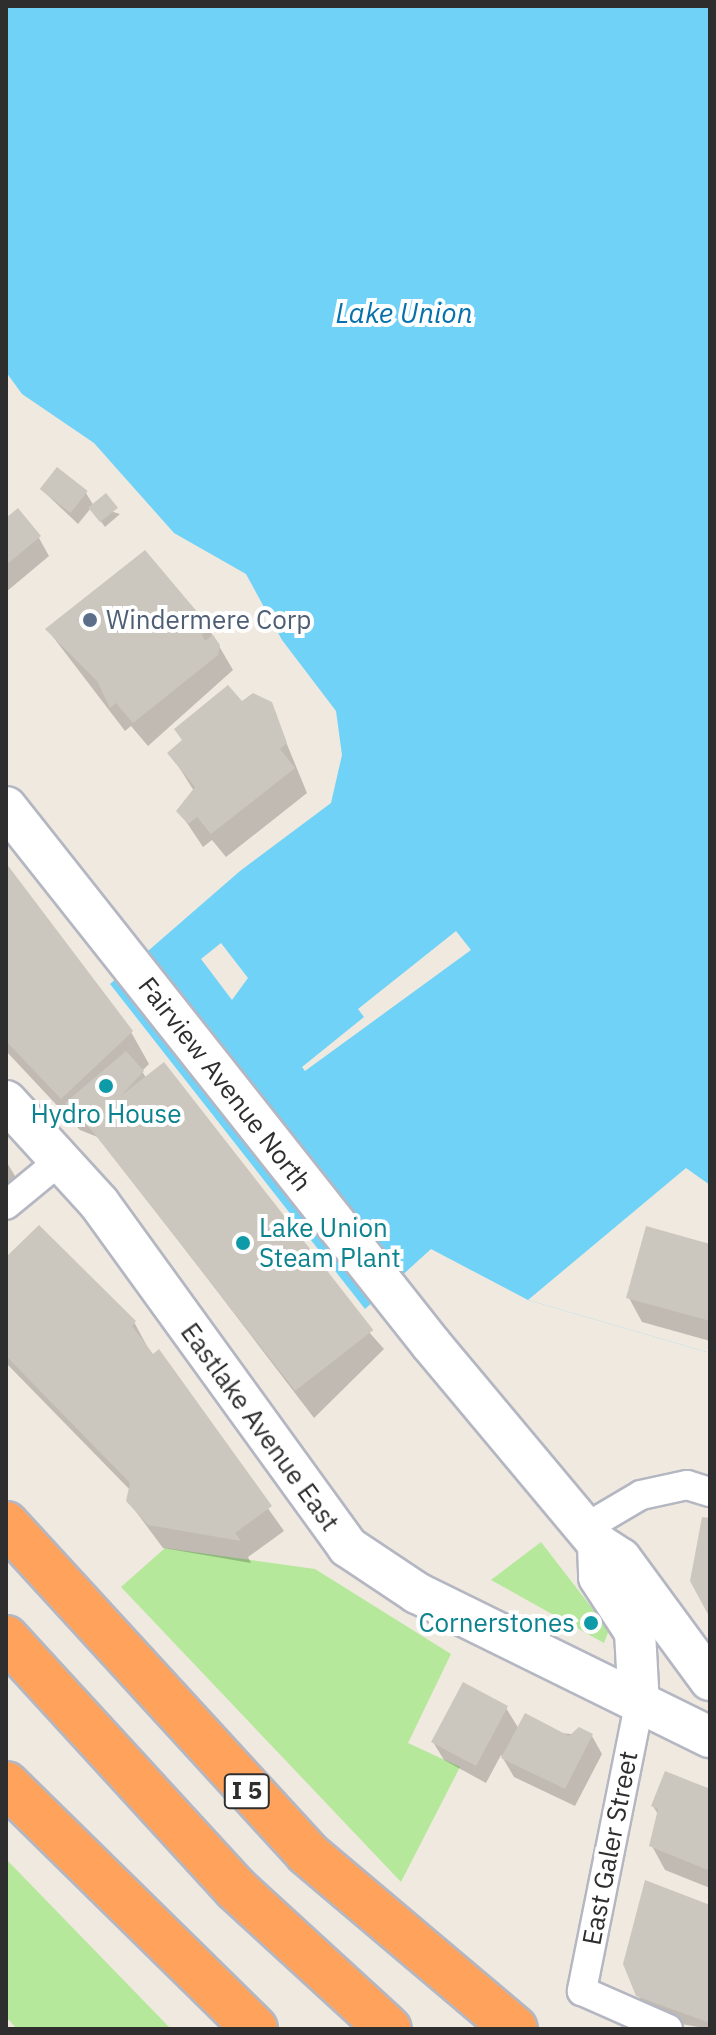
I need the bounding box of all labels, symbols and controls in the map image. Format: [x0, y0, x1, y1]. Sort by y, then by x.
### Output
water label: Lake Union [335, 296, 473, 330]
place label: Windermere Corp [106, 604, 311, 636]
marker: Windermere Corp [81, 611, 99, 629]
street label: Fairview Avenue North [132, 971, 318, 1197]
marker: Hydro House [97, 1077, 115, 1095]
place label: Hydro House [30, 1098, 182, 1130]
place label: Lake Union Steam Plant [259, 1212, 401, 1274]
marker: Lake Union Steam Plant [234, 1234, 252, 1252]
street label: Eastlake Avenue East [174, 1317, 346, 1537]
place label: Cornerstones [418, 1607, 575, 1639]
marker: Cornerstones [582, 1614, 600, 1632]
street label: East Galer Street [576, 1748, 644, 1948]
road number: I 5 [223, 1771, 271, 1811]

